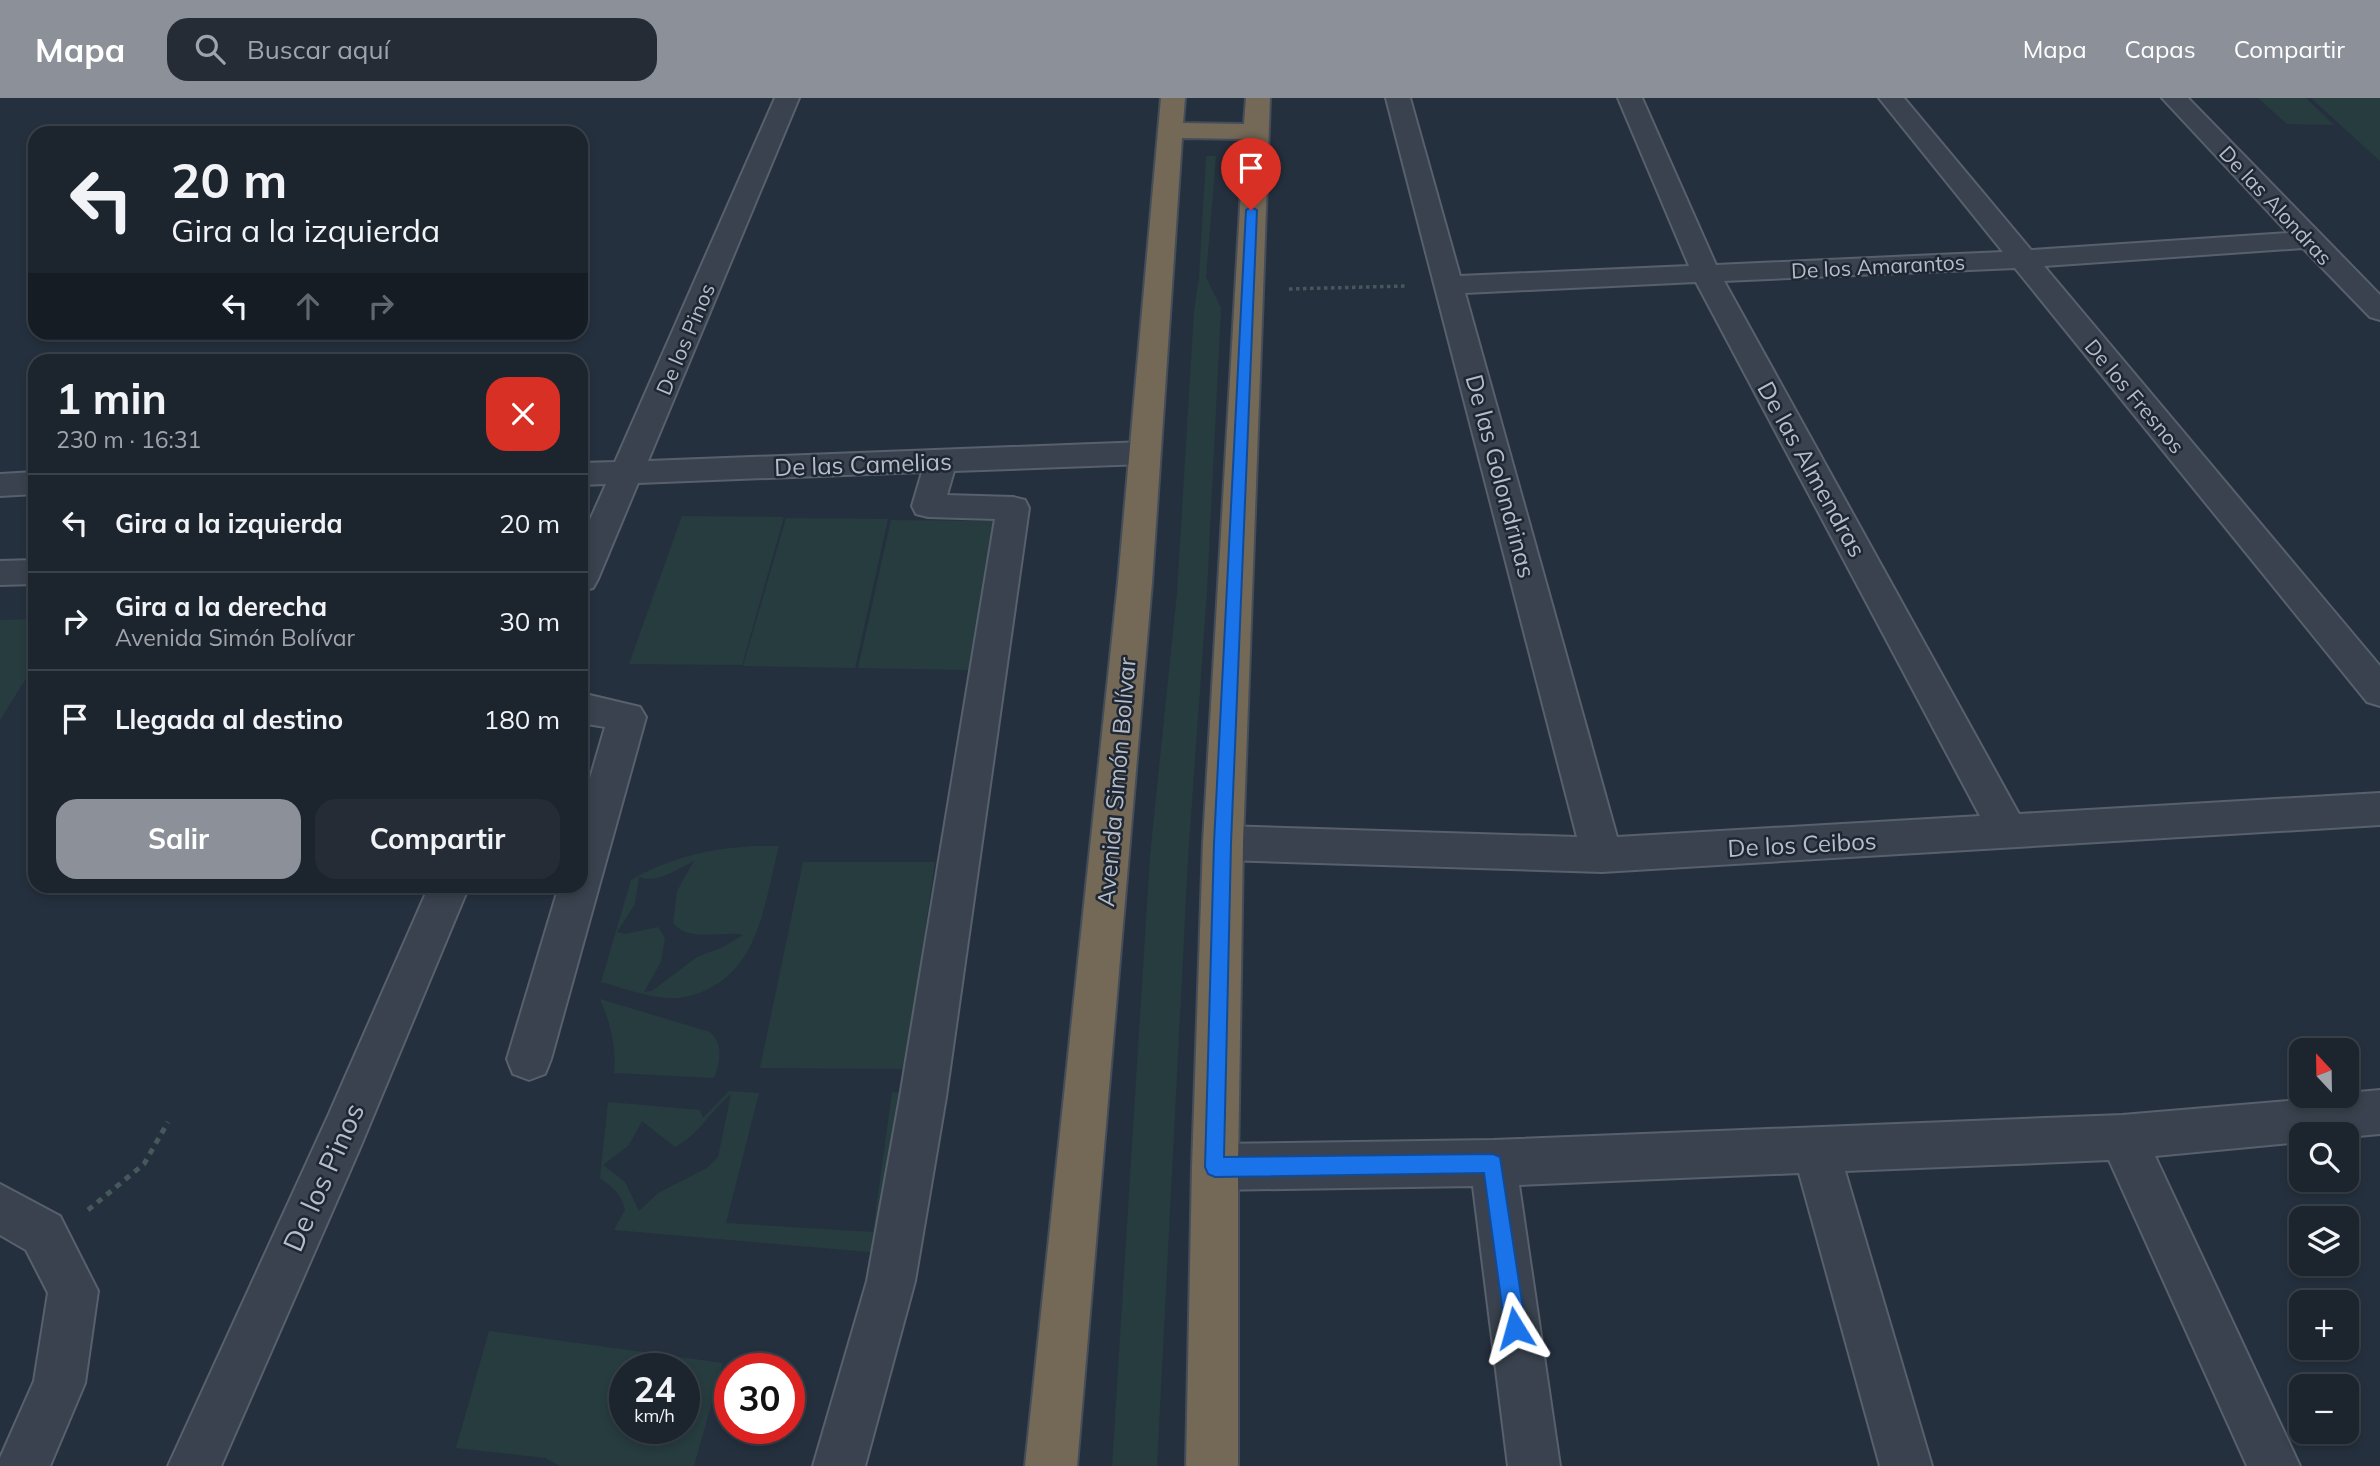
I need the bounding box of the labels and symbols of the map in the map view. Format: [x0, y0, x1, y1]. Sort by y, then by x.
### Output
pin [1221, 138, 1281, 210]
street label: De las Alondras [2214, 140, 2338, 270]
street label: De los Amarantos [1790, 248, 1966, 284]
street label: De los Pinos [650, 279, 720, 399]
street label: De los Fresnos [2080, 334, 2190, 458]
street label: De las Golondrinas [1459, 371, 1543, 581]
street label: De las Almendras [1751, 376, 1873, 562]
street label: De las Camelias [774, 446, 952, 482]
street label: Avenida Simón Bolívar [1090, 656, 1142, 908]
street label: De los Ceibos [1727, 825, 1877, 863]
north arrow [2289, 1038, 2359, 1108]
street label: De los Pinos [275, 1097, 371, 1257]
position arrow [1478, 1291, 1552, 1365]
speed limit sign: 30 [714, 1353, 805, 1444]

